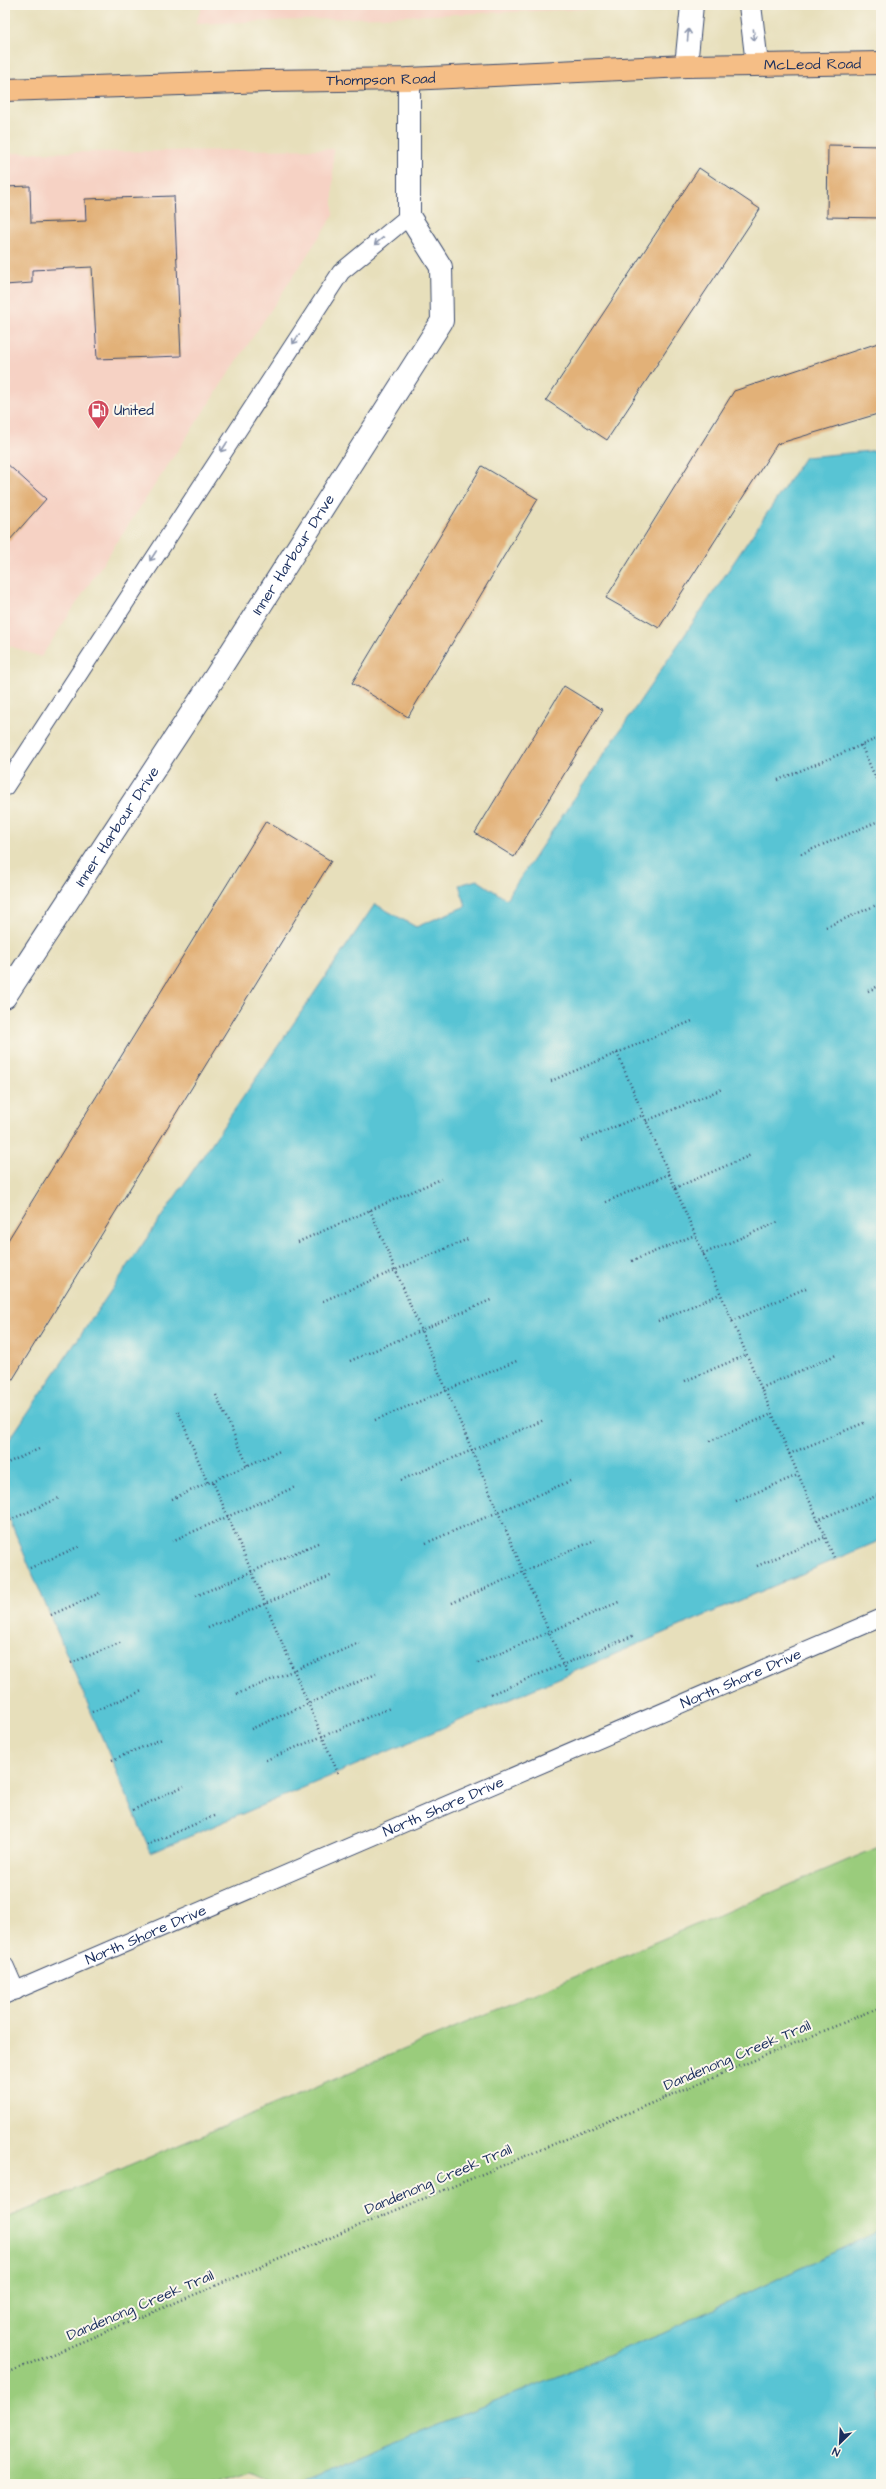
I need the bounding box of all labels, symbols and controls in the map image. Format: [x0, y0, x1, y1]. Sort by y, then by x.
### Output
one-way arrow [750, 28, 757, 41]
one-way arrow [685, 29, 692, 42]
street label: McLeod Road [764, 53, 862, 76]
street label: Thompson Road [326, 68, 436, 91]
one-way arrow [374, 237, 385, 246]
one-way arrow [292, 333, 300, 344]
fuel station icon: United [85, 397, 111, 430]
place label: United [114, 400, 154, 421]
one-way arrow [220, 441, 228, 453]
street label: Inner Harbour Drive [247, 490, 340, 619]
one-way arrow [149, 550, 157, 562]
street label: Inner Harbour Drive [70, 763, 164, 891]
street label: North Shore Drive [677, 1644, 805, 1714]
street label: North Shore Drive [380, 1772, 507, 1842]
street label: North Shore Drive [82, 1900, 209, 1970]
street label: Dandenong Creek Trail [660, 2015, 814, 2097]
street label: Dandenong Creek Trail [361, 2139, 515, 2221]
street label: Dandenong Creek Trail [63, 2265, 217, 2347]
north arrow [820, 2423, 860, 2463]
text: N [830, 2443, 842, 2460]

